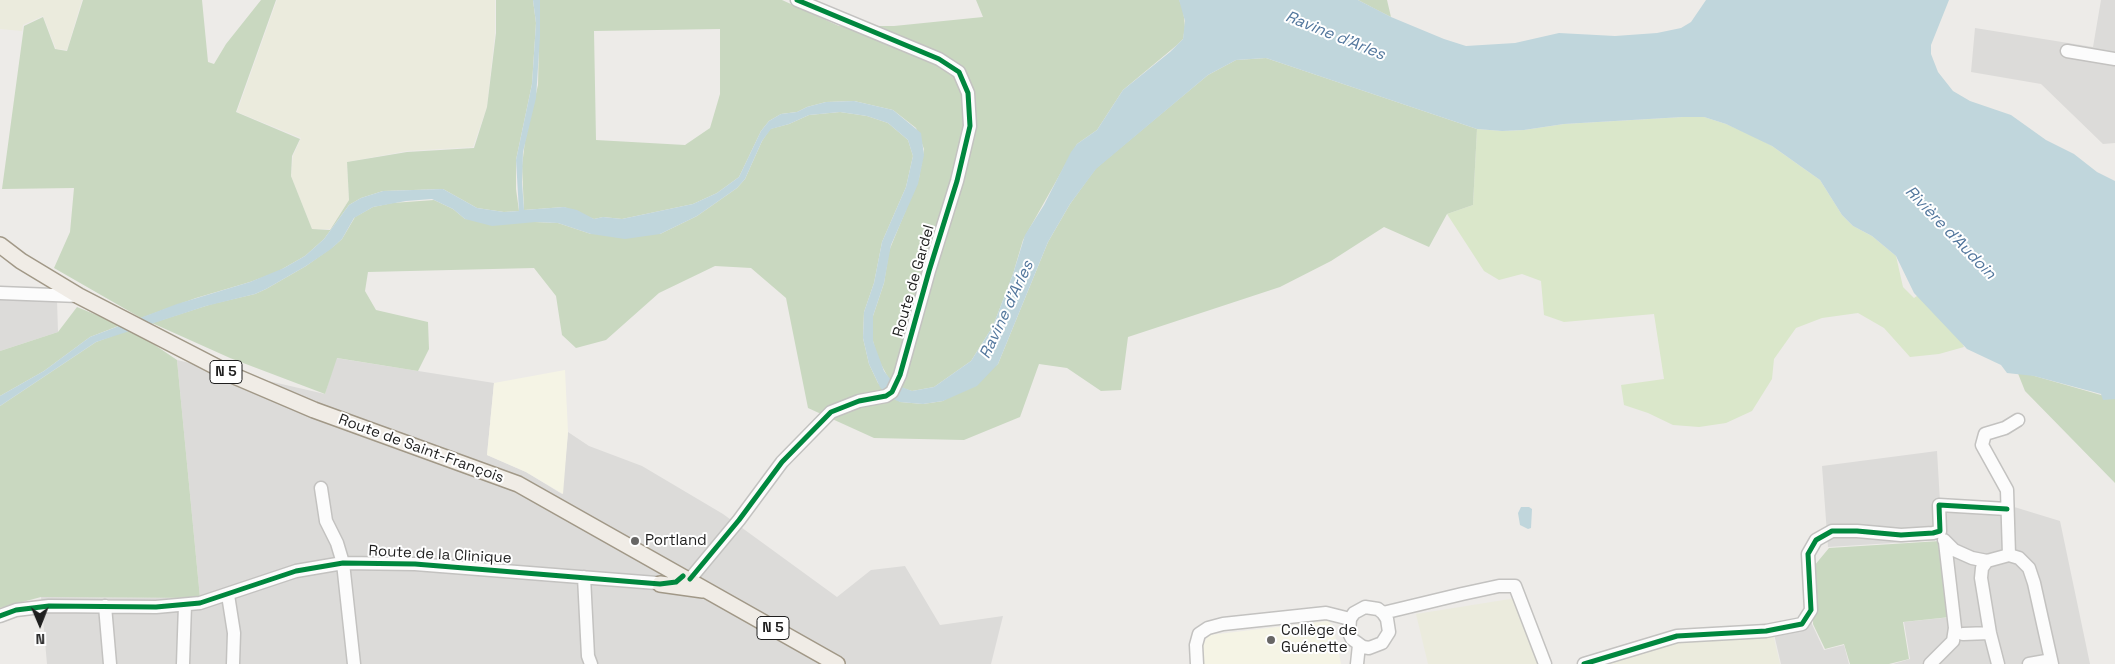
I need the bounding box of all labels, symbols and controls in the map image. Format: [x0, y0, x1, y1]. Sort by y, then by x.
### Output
water label: Ravine d'Arles [1282, 7, 1388, 65]
water label: Rivière d'Audoin [1901, 182, 1999, 284]
street label: Route de Gardel [889, 223, 939, 339]
water label: Ravine d'Arles [976, 258, 1038, 362]
road number: N 5 [210, 361, 242, 384]
street label: Route de Saint-François [336, 411, 506, 487]
place label: Portland [645, 532, 707, 550]
marker: Portland [629, 535, 641, 547]
street label: Route de la Clinique [368, 542, 512, 568]
north arrow [15, 599, 65, 649]
road number: N 5 [757, 616, 789, 640]
place label: Collège de Guénette [1281, 622, 1357, 657]
text: N [35, 630, 45, 648]
marker: Collège de Guénette [1265, 634, 1277, 646]

